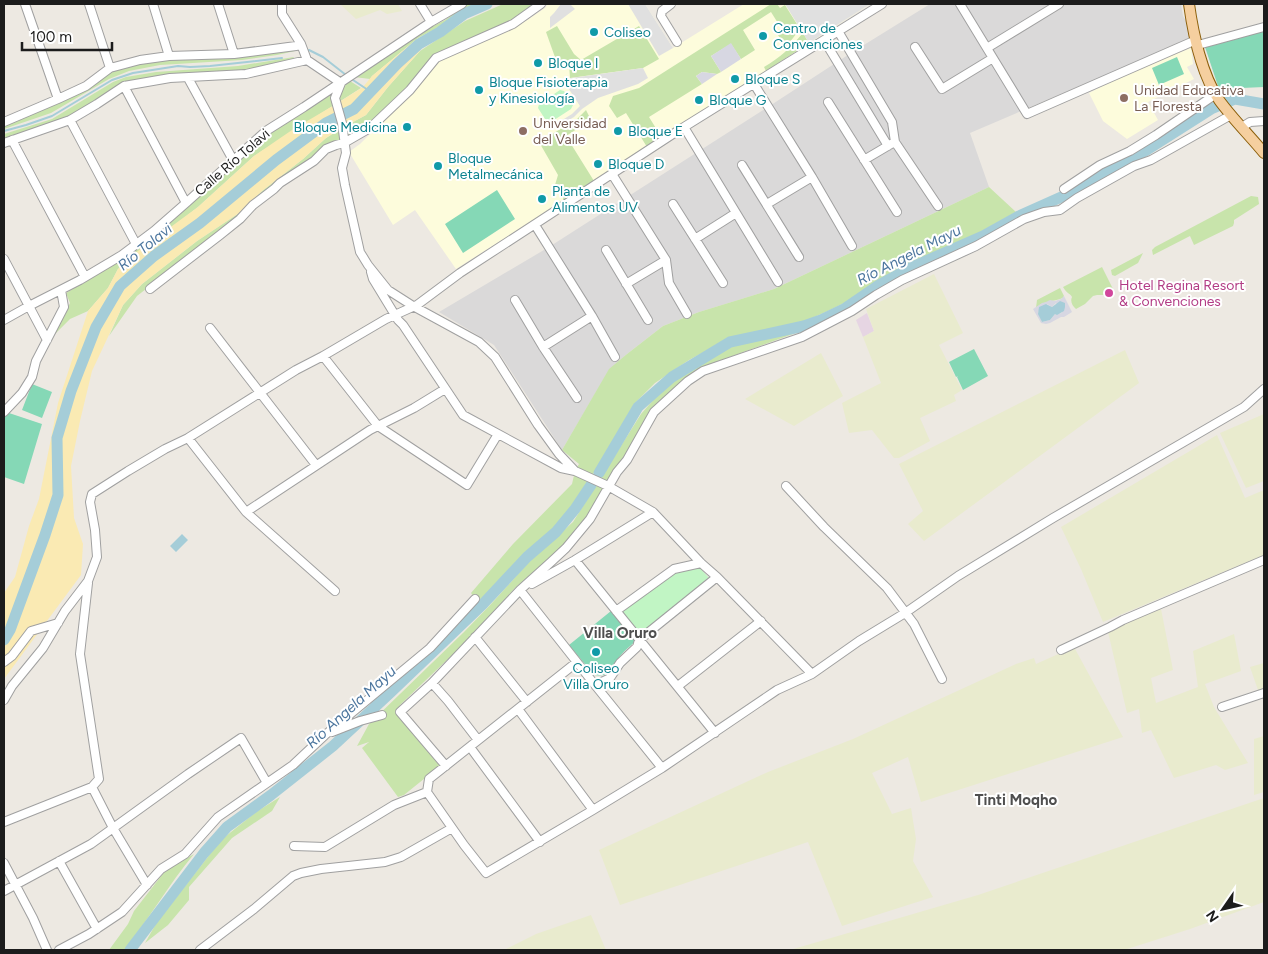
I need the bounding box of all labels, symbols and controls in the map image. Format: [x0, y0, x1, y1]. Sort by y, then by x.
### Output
scale bar [22, 20, 112, 52]
place label: Centro de Convenciones [773, 20, 862, 53]
place label: Coliseo [604, 24, 651, 41]
marker: Coliseo [588, 26, 600, 38]
text: 100 m [30, 28, 72, 46]
marker: Centro de Convenciones [757, 30, 769, 42]
place label: Bloque I [548, 55, 599, 72]
marker: Bloque I [532, 57, 544, 69]
place label: Bloque S [745, 71, 800, 88]
marker: Bloque S [729, 73, 741, 85]
place label: Bloque Fisioterapia y Kinesiología [489, 74, 608, 107]
place label: Unidad Educativa La Floresta [1134, 82, 1244, 115]
marker: Bloque Fisioterapia y Kinesiología [473, 84, 485, 96]
place label: Bloque G [709, 92, 767, 109]
marker: Unidad Educativa La Floresta [1118, 92, 1130, 104]
marker: Bloque G [693, 94, 705, 106]
place label: Universidad del Valle [533, 115, 607, 148]
place label: Bloque Medicina [294, 119, 397, 136]
marker: Bloque Medicina [401, 121, 413, 133]
place label: Bloque E [628, 123, 683, 140]
street label: Calle Río Tolavi [191, 125, 273, 200]
marker: Universidad del Valle [517, 125, 529, 137]
marker: Bloque E [612, 125, 624, 137]
place label: Bloque Metalmecánica [448, 150, 543, 183]
place label: Bloque D [608, 156, 664, 173]
marker: Bloque D [592, 158, 604, 170]
marker: Bloque Metalmecánica [432, 160, 444, 172]
place label: Planta de Alimentos UV [552, 183, 638, 216]
marker: Planta de Alimentos UV [536, 193, 548, 205]
water label: Río Tolavi [114, 219, 176, 274]
water label: Río Angela Mayu [854, 221, 964, 289]
place label: Hotel Regina Resort & Convenciones [1119, 277, 1244, 310]
marker: Hotel Regina Resort & Convenciones [1103, 287, 1115, 299]
district label: Villa Oruro [583, 624, 657, 642]
marker: Coliseo Villa Oruro [590, 646, 602, 658]
place label: Coliseo Villa Oruro [563, 660, 629, 693]
water label: Río Angela Mayu [302, 662, 400, 752]
district label: Tinti Moqho [975, 791, 1058, 809]
north arrow [1198, 884, 1248, 934]
text: N [1203, 907, 1223, 925]

